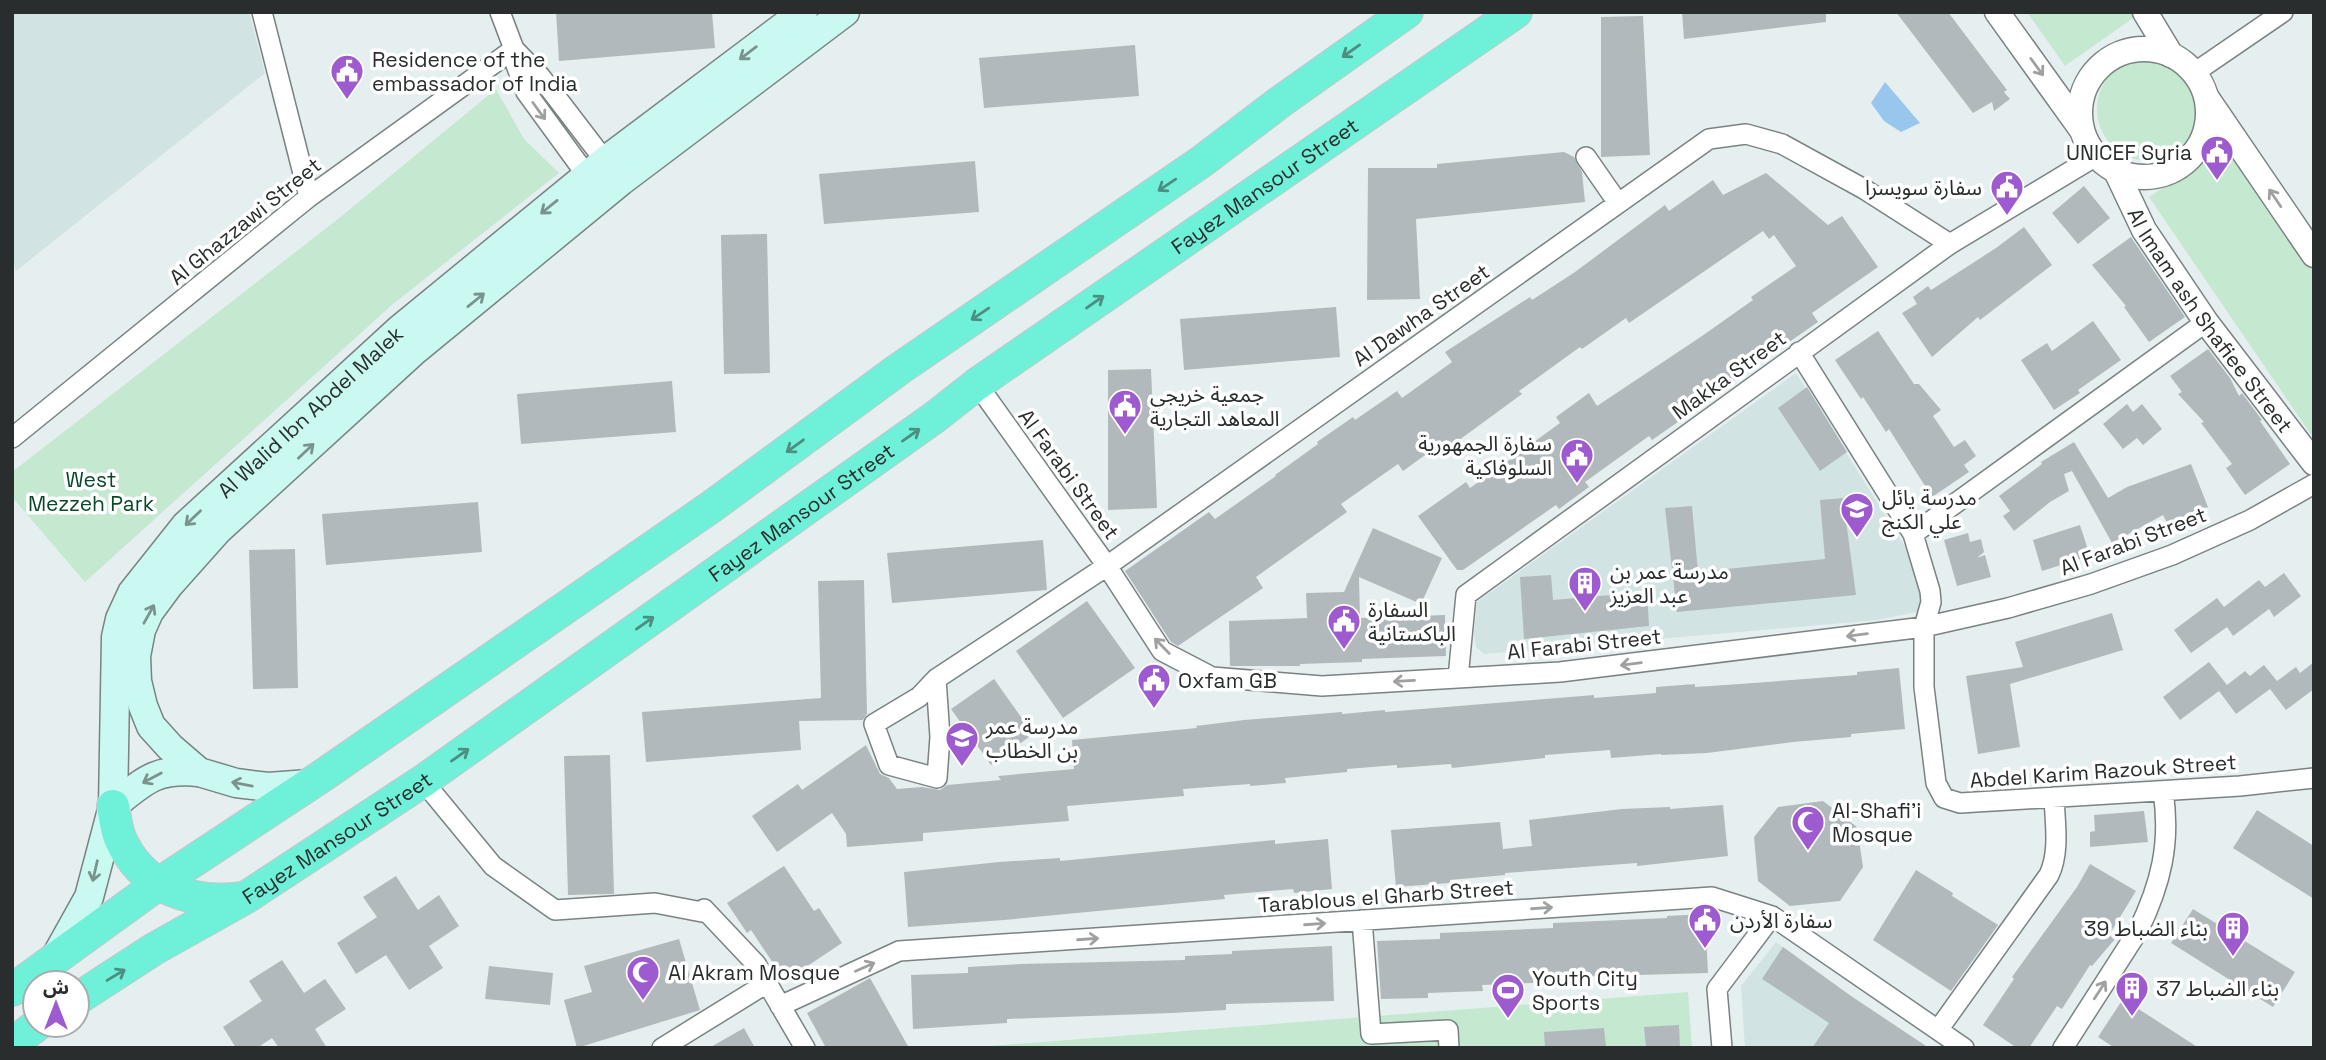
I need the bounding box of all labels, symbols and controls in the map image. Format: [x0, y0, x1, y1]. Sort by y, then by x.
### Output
one-way arrow [1342, 44, 1361, 59]
place label: Residence of the embassador of India [372, 46, 578, 97]
one-way arrow [740, 46, 758, 61]
public building icon: Residence of the embassador of India [328, 52, 366, 101]
one-way arrow [2029, 58, 2044, 77]
one-way arrow [531, 102, 546, 120]
street label: Fayez Mansour Street [1165, 111, 1363, 260]
public building icon: UNICEF Syria [2198, 133, 2236, 182]
place label: UNICEF Syria [2066, 139, 2192, 166]
street label: Al Ghazzawi Street [164, 151, 326, 291]
public building icon: سفارة سويسرا [1988, 168, 2026, 217]
place label: سفارة سويسرا [1865, 174, 1982, 201]
one-way arrow [1158, 179, 1178, 193]
one-way arrow [2268, 189, 2282, 209]
one-way arrow [541, 200, 559, 215]
street label: Al Imam ash Shafiee Street [2122, 203, 2299, 438]
street label: Al Dawha Street [1347, 258, 1495, 372]
one-way arrow [467, 292, 485, 308]
one-way arrow [1085, 295, 1104, 309]
one-way arrow [971, 307, 990, 321]
street label: Al Walid Ibn Abdel Malek [212, 320, 408, 503]
street label: Makka Street [1667, 325, 1791, 425]
place label: جمعية خريجي المعاهد التجارية [1150, 381, 1280, 432]
public building icon: جمعية خريجي المعاهد التجارية [1106, 387, 1144, 436]
street label: Al Farabi Street [1013, 403, 1125, 545]
one-way arrow [901, 428, 920, 442]
place label: سفارة الجمهورية السلوفاكية [1418, 430, 1552, 481]
public building icon: سفارة الجمهورية السلوفاكية [1558, 436, 1596, 485]
street label: Fayez Mansour Street [703, 437, 899, 588]
one-way arrow [785, 438, 804, 453]
one-way arrow [297, 442, 314, 459]
park label: West Mezzeh Park [28, 466, 154, 517]
place label: مدرسة يائل علي الكنج [1882, 484, 1977, 537]
school or university icon: مدرسة يائل علي الكنج [1838, 490, 1876, 539]
street label: Al Farabi Street [2056, 501, 2210, 581]
one-way arrow [185, 510, 202, 527]
place label: مدرسة عمر بن عبد العزيز [1609, 558, 1729, 609]
building icon: مدرسة عمر بن عبد العزيز [1566, 564, 1604, 613]
place label: السفارة الباكستانية [1368, 596, 1456, 647]
public building icon: السفارة الباكستانية [1325, 602, 1363, 651]
one-way arrow [142, 605, 156, 625]
one-way arrow [635, 616, 654, 631]
street label: Al Farabi Street [1506, 622, 1662, 666]
one-way arrow [1846, 629, 1868, 642]
one-way arrow [1154, 638, 1171, 656]
one-way arrow [1620, 657, 1643, 670]
public building icon: Oxfam GB [1135, 661, 1173, 710]
place label: Oxfam GB [1178, 667, 1277, 694]
one-way arrow [1393, 675, 1416, 688]
place label: مدرسة عمر بن الخطاب [985, 713, 1078, 764]
school or university icon: مدرسة عمر بن الخطاب [943, 719, 981, 768]
one-way arrow [450, 748, 469, 762]
street label: Abdel Karim Razouk Street [1969, 748, 2237, 794]
street label: Fayez Mansour Street [237, 765, 437, 910]
one-way arrow [143, 771, 163, 785]
one-way arrow [231, 776, 253, 789]
place label: Al-Shafi'i Mosque [1832, 797, 1921, 848]
mosque icon: Al-Shafi'i Mosque [1789, 803, 1827, 852]
one-way arrow [88, 859, 102, 882]
street label: Tarablous el Gharb Street [1257, 874, 1515, 918]
public building icon: سفارة الأردن [1686, 901, 1724, 950]
one-way arrow [1531, 902, 1554, 915]
place label: سفارة الأردن [1730, 907, 1832, 934]
building icon: بناء الضباط 39 [2214, 909, 2252, 958]
place label: بناء الضباط 39 [2084, 915, 2208, 942]
one-way arrow [1304, 917, 1327, 930]
one-way arrow [1077, 932, 1099, 945]
mosque icon: Al Akram Mosque [624, 953, 662, 1002]
place label: Al Akram Mosque [668, 959, 840, 986]
one-way arrow [854, 960, 875, 973]
place label: Youth City Sports [1532, 965, 1638, 1016]
one-way arrow [106, 967, 126, 981]
north arrow [21, 969, 91, 1039]
building icon: بناء الضباط 37 [2113, 969, 2151, 1018]
sports icon: Youth City Sports [1489, 971, 1527, 1020]
text: ش [43, 975, 69, 1000]
place label: بناء الضباط 37 [2156, 975, 2279, 1002]
one-way arrow [2093, 981, 2107, 1001]

